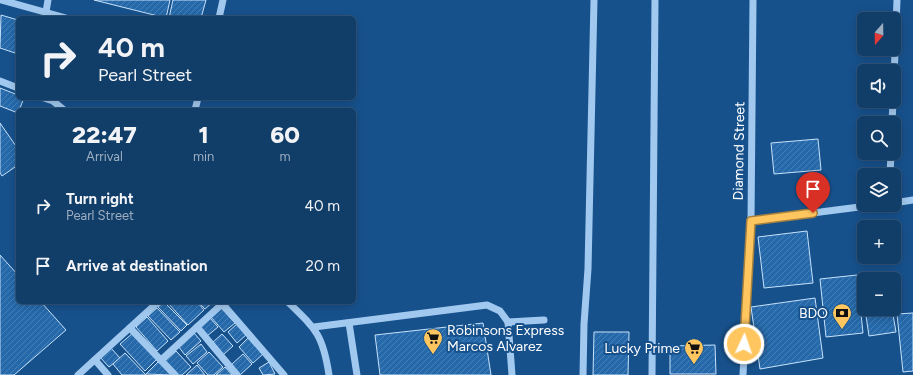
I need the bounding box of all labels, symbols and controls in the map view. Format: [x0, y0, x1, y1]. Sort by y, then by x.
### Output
north arrow [857, 12, 901, 56]
map controls [857, 12, 901, 316]
text: 40 m [98, 30, 165, 64]
icon: right [32, 32, 84, 84]
text: Pearl Street [98, 64, 192, 86]
button: sound [857, 64, 901, 108]
street label: Diamond Street [730, 101, 748, 201]
button: search [857, 116, 901, 160]
text: 22:47 [72, 120, 137, 149]
text: 1 [198, 120, 209, 149]
text: 60 [270, 120, 300, 149]
text: Arrival [86, 149, 123, 164]
text: min [193, 149, 214, 164]
text: m [280, 149, 291, 164]
button: layers [857, 168, 901, 212]
pin [796, 172, 830, 213]
icon: arrive [802, 178, 824, 200]
text: Turn right [66, 190, 134, 208]
icon: right [32, 195, 54, 217]
text: 40 m [305, 197, 340, 215]
text: Pearl Street [66, 208, 134, 223]
button: + [857, 220, 901, 264]
icon: arrive [32, 255, 54, 277]
text: Arrive at destination [66, 257, 207, 275]
text: 20 m [306, 257, 340, 275]
button: − [857, 272, 901, 316]
bank icon: BDO [831, 302, 853, 330]
place label: BDO [799, 305, 828, 322]
place label: Robinsons Express Marcos Alvarez [447, 322, 564, 355]
position arrow [723, 323, 765, 365]
supermarket icon: Robinsons Express Marcos Alvarez [422, 327, 444, 355]
supermarket icon: Lucky Prime [683, 337, 705, 365]
place label: Lucky Prime [604, 340, 680, 357]

